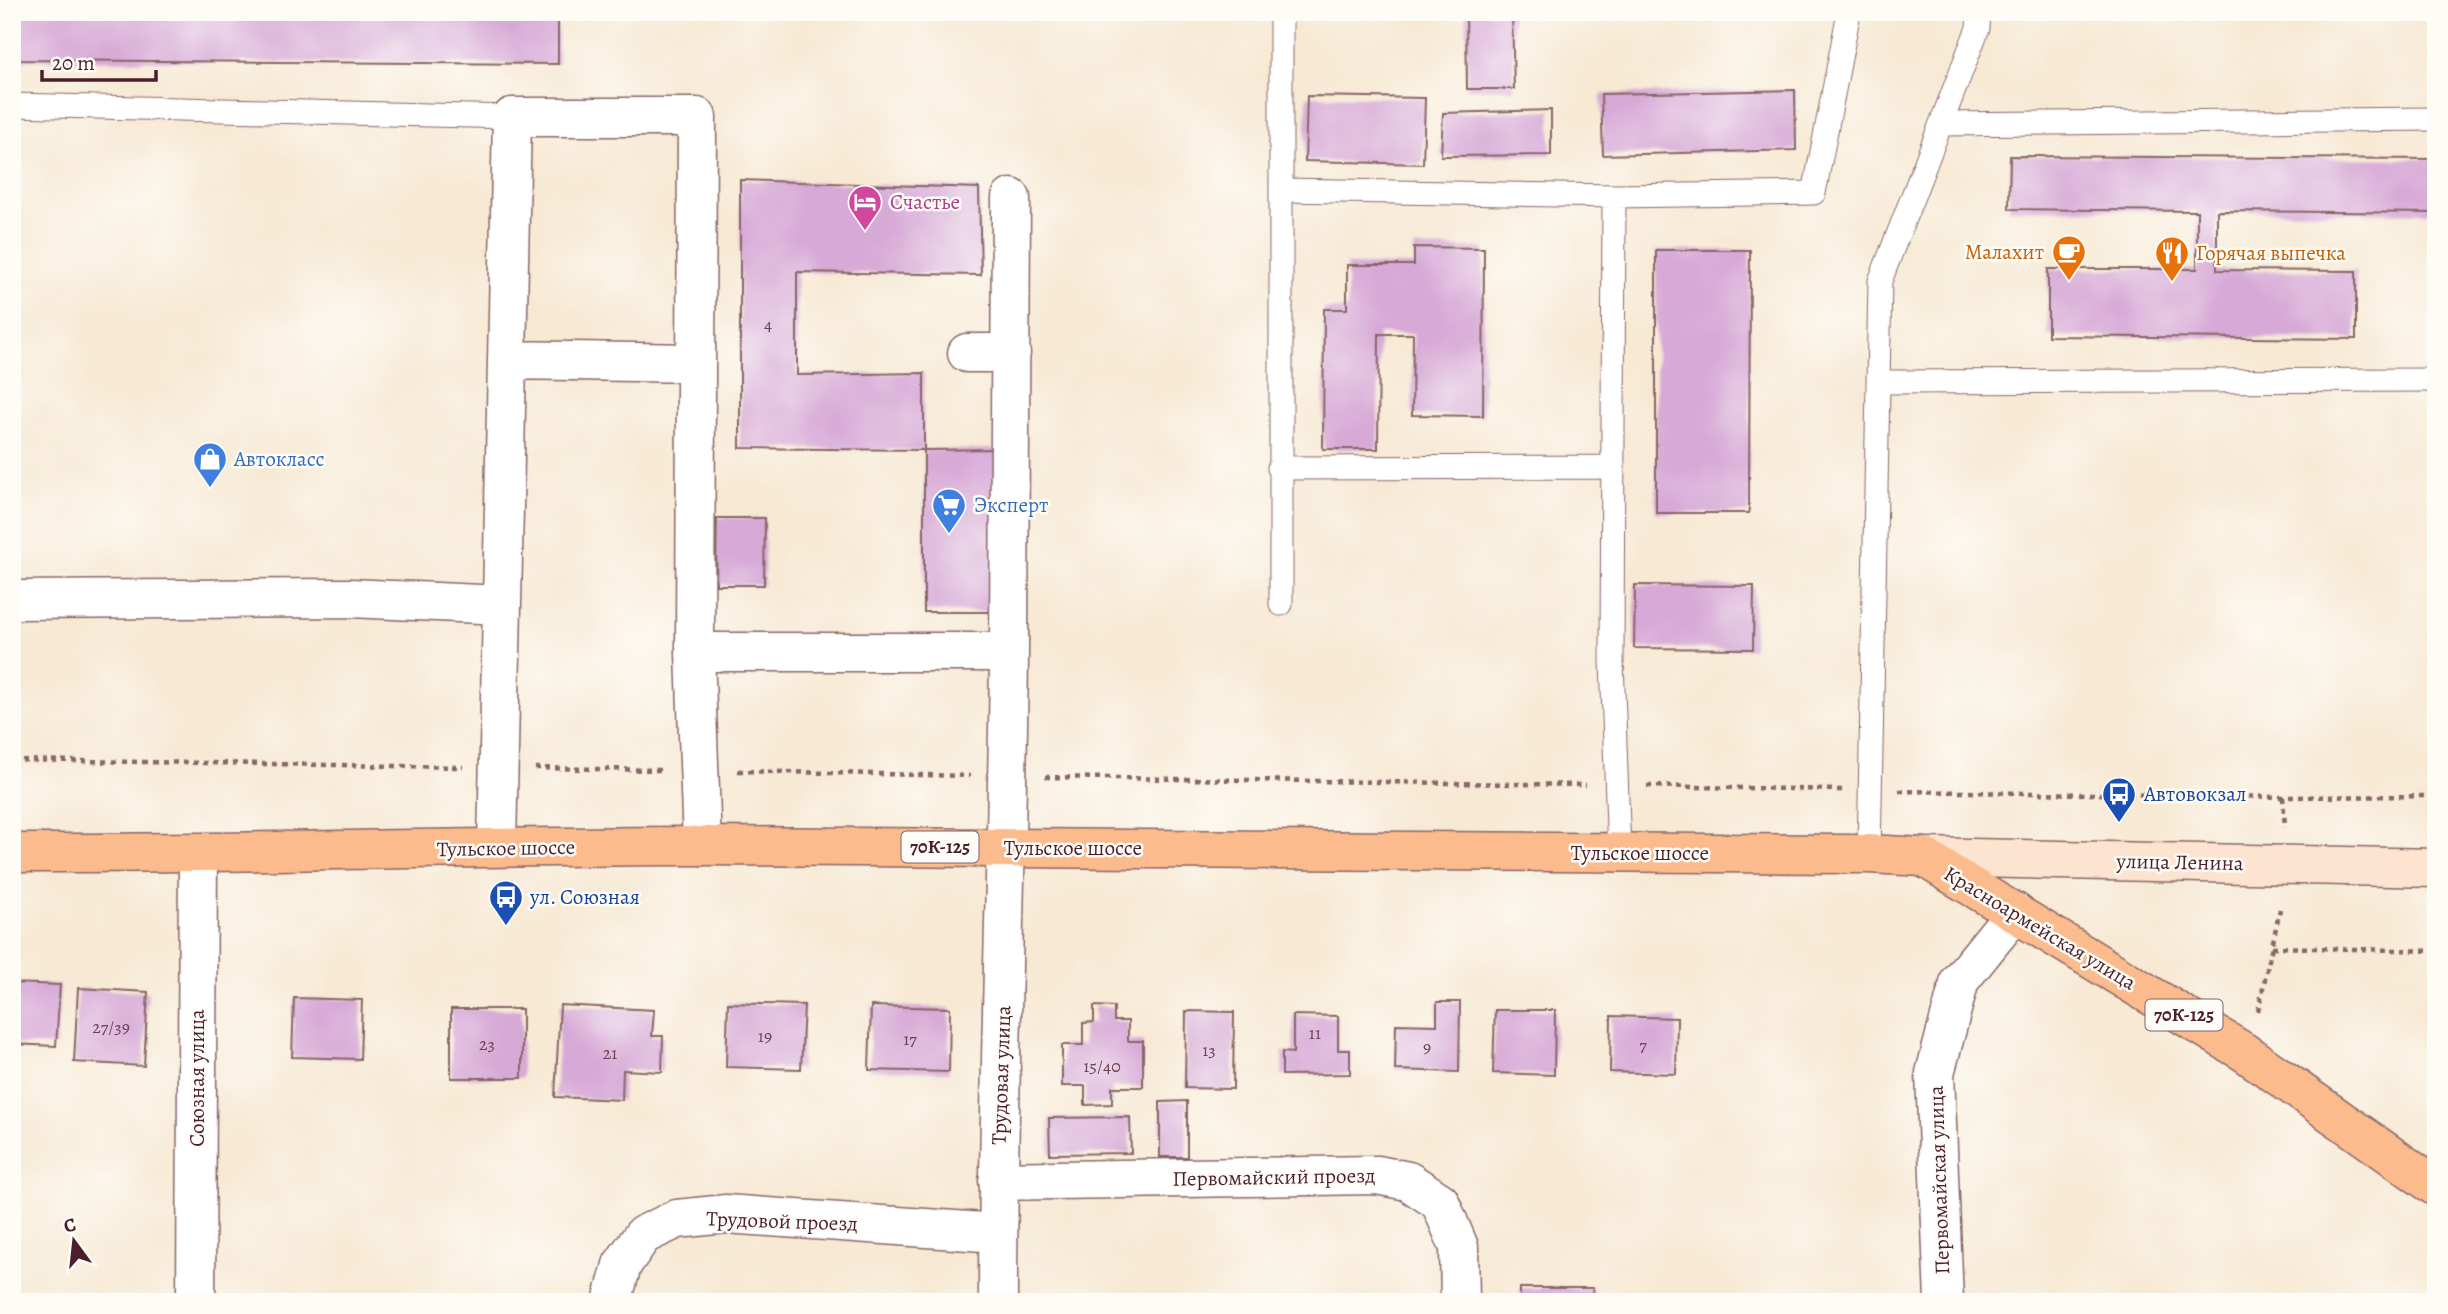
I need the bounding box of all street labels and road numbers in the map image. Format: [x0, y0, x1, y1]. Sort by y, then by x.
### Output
road number: 70К-125 [902, 832, 978, 862]
street label: Тульское шоссе [437, 833, 575, 863]
street label: Тульское шоссе [1004, 834, 1142, 862]
street label: Тульское шоссе [1571, 839, 1709, 867]
street label: улица Ленина [2115, 847, 2244, 877]
street label: Красноармейская улица [1939, 859, 2142, 997]
road number: 70К-125 [2146, 1000, 2222, 1030]
street label: Трудовая улица [985, 1004, 1017, 1145]
street label: Союзная улица [183, 1009, 211, 1147]
street label: Первомайская улица [1922, 1085, 1956, 1275]
street label: Первомайский проезд [1172, 1161, 1376, 1193]
street label: Трудовой проезд [706, 1204, 858, 1238]

